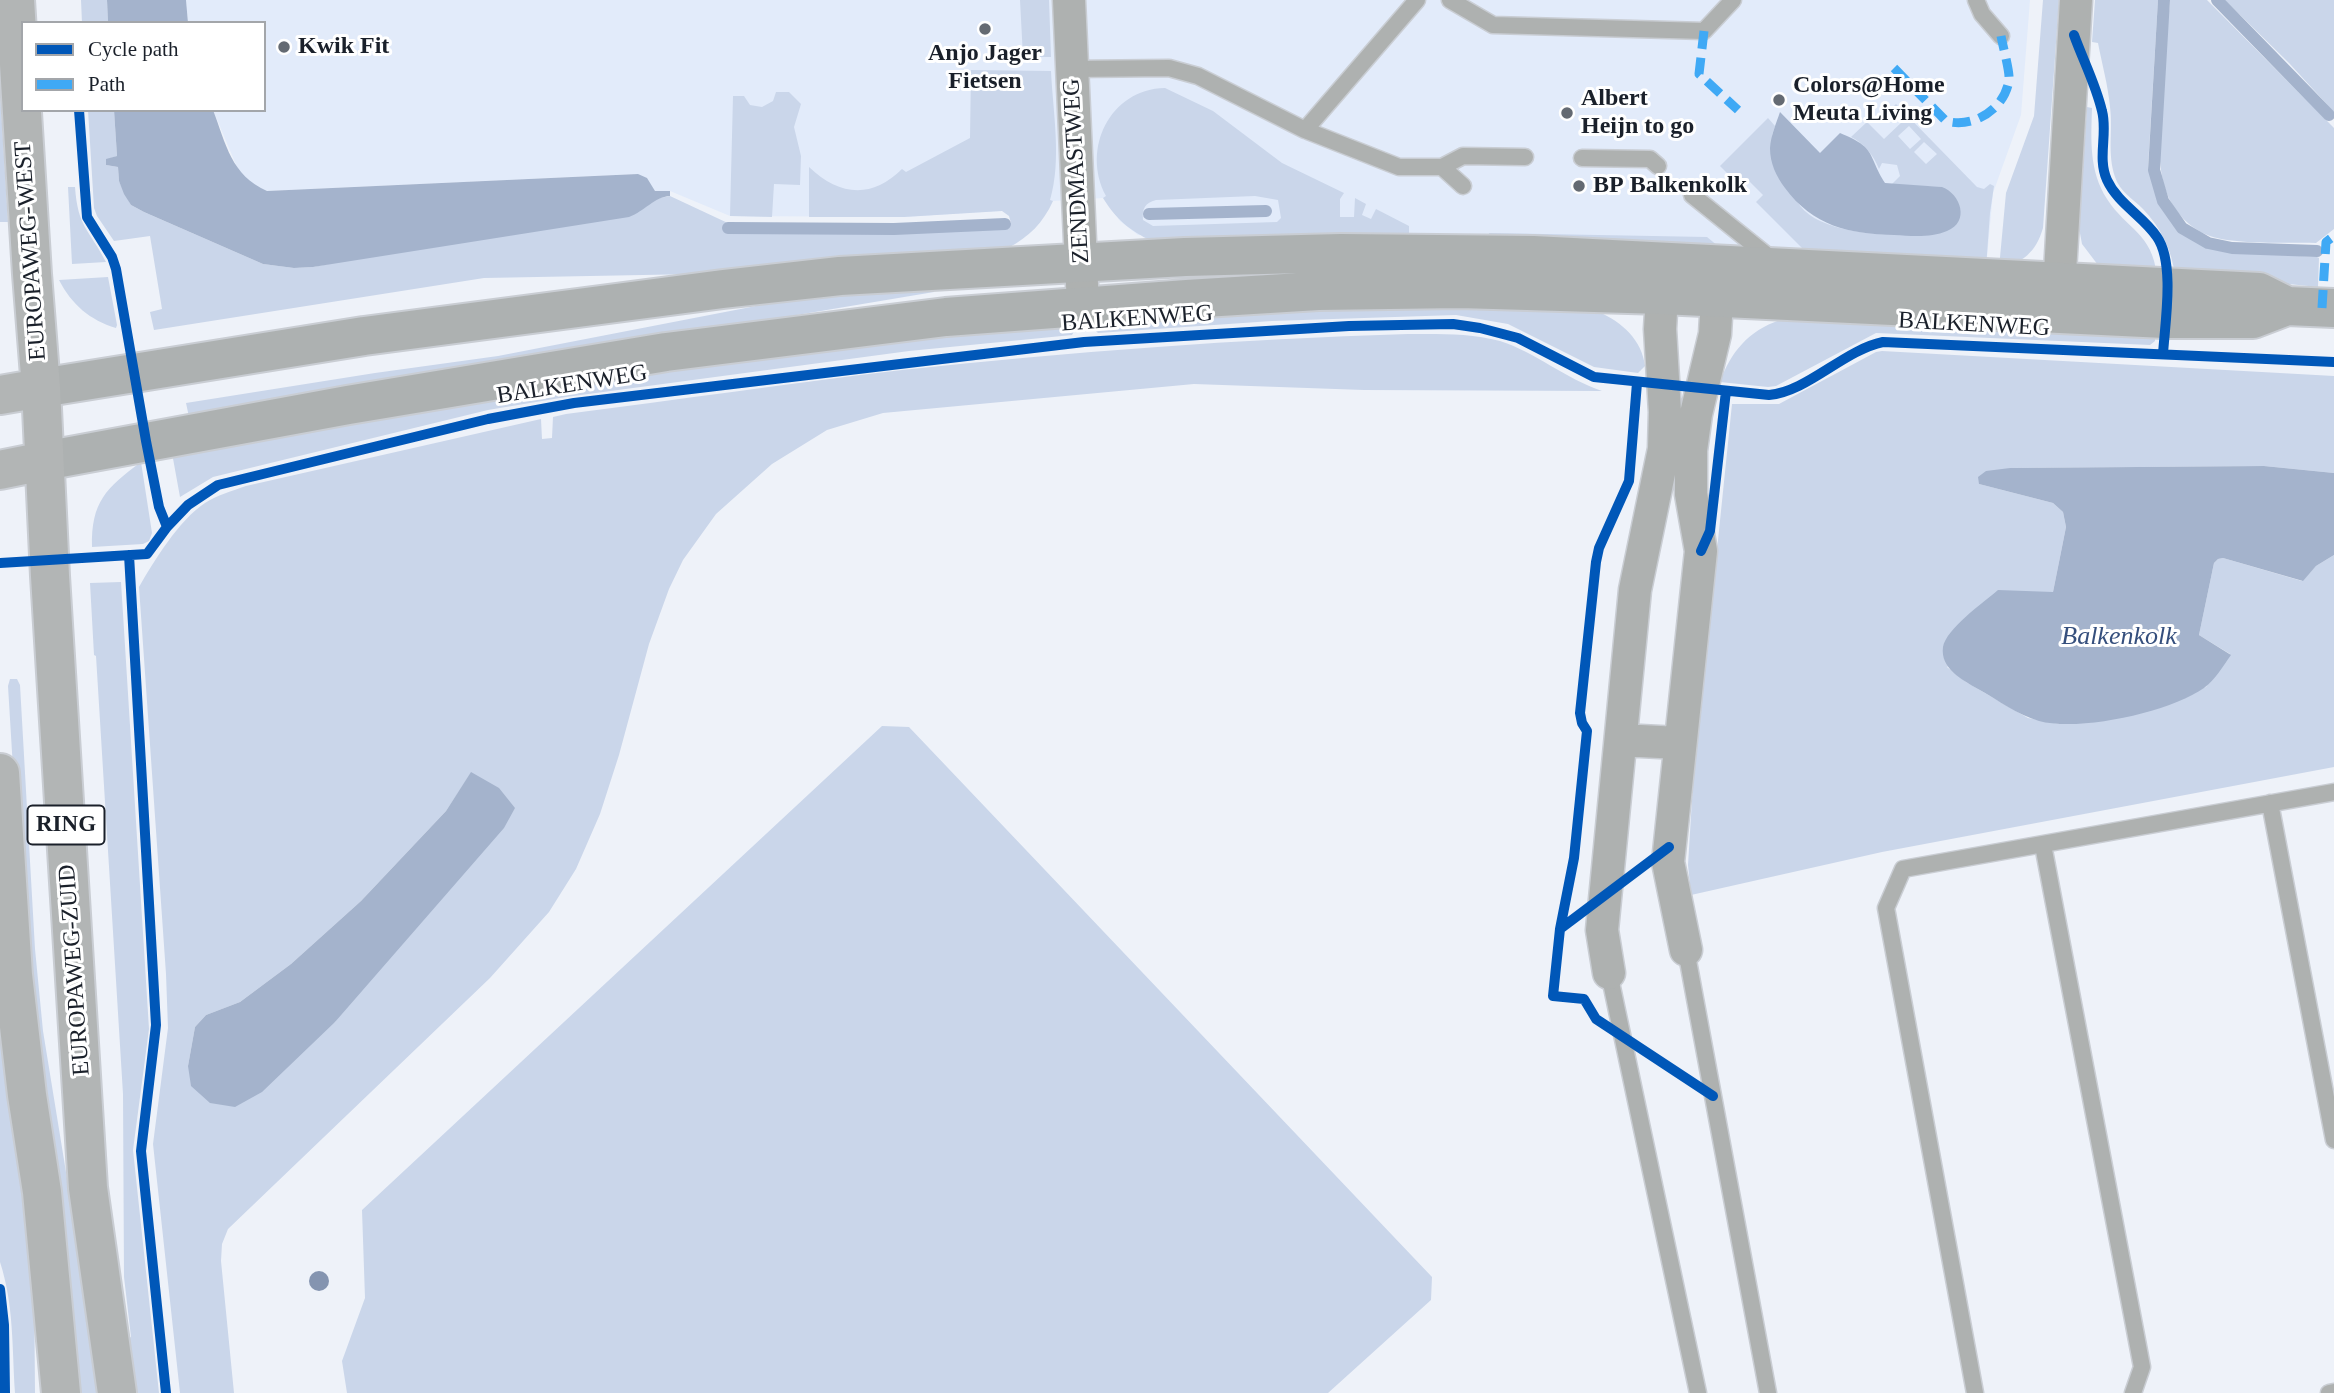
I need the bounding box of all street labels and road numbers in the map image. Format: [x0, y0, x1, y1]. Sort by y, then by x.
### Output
street label: ZENDMASTWEG [1058, 78, 1096, 264]
street label: EUROPAWEG-WEST [9, 140, 53, 362]
street label: BALKENWEG [1060, 299, 1214, 339]
street label: BALKENWEG [1897, 307, 2051, 343]
street label: BALKENWEG [495, 359, 649, 411]
road number: RING [28, 806, 104, 845]
street label: EUROPAWEG-ZUID [53, 863, 97, 1077]

